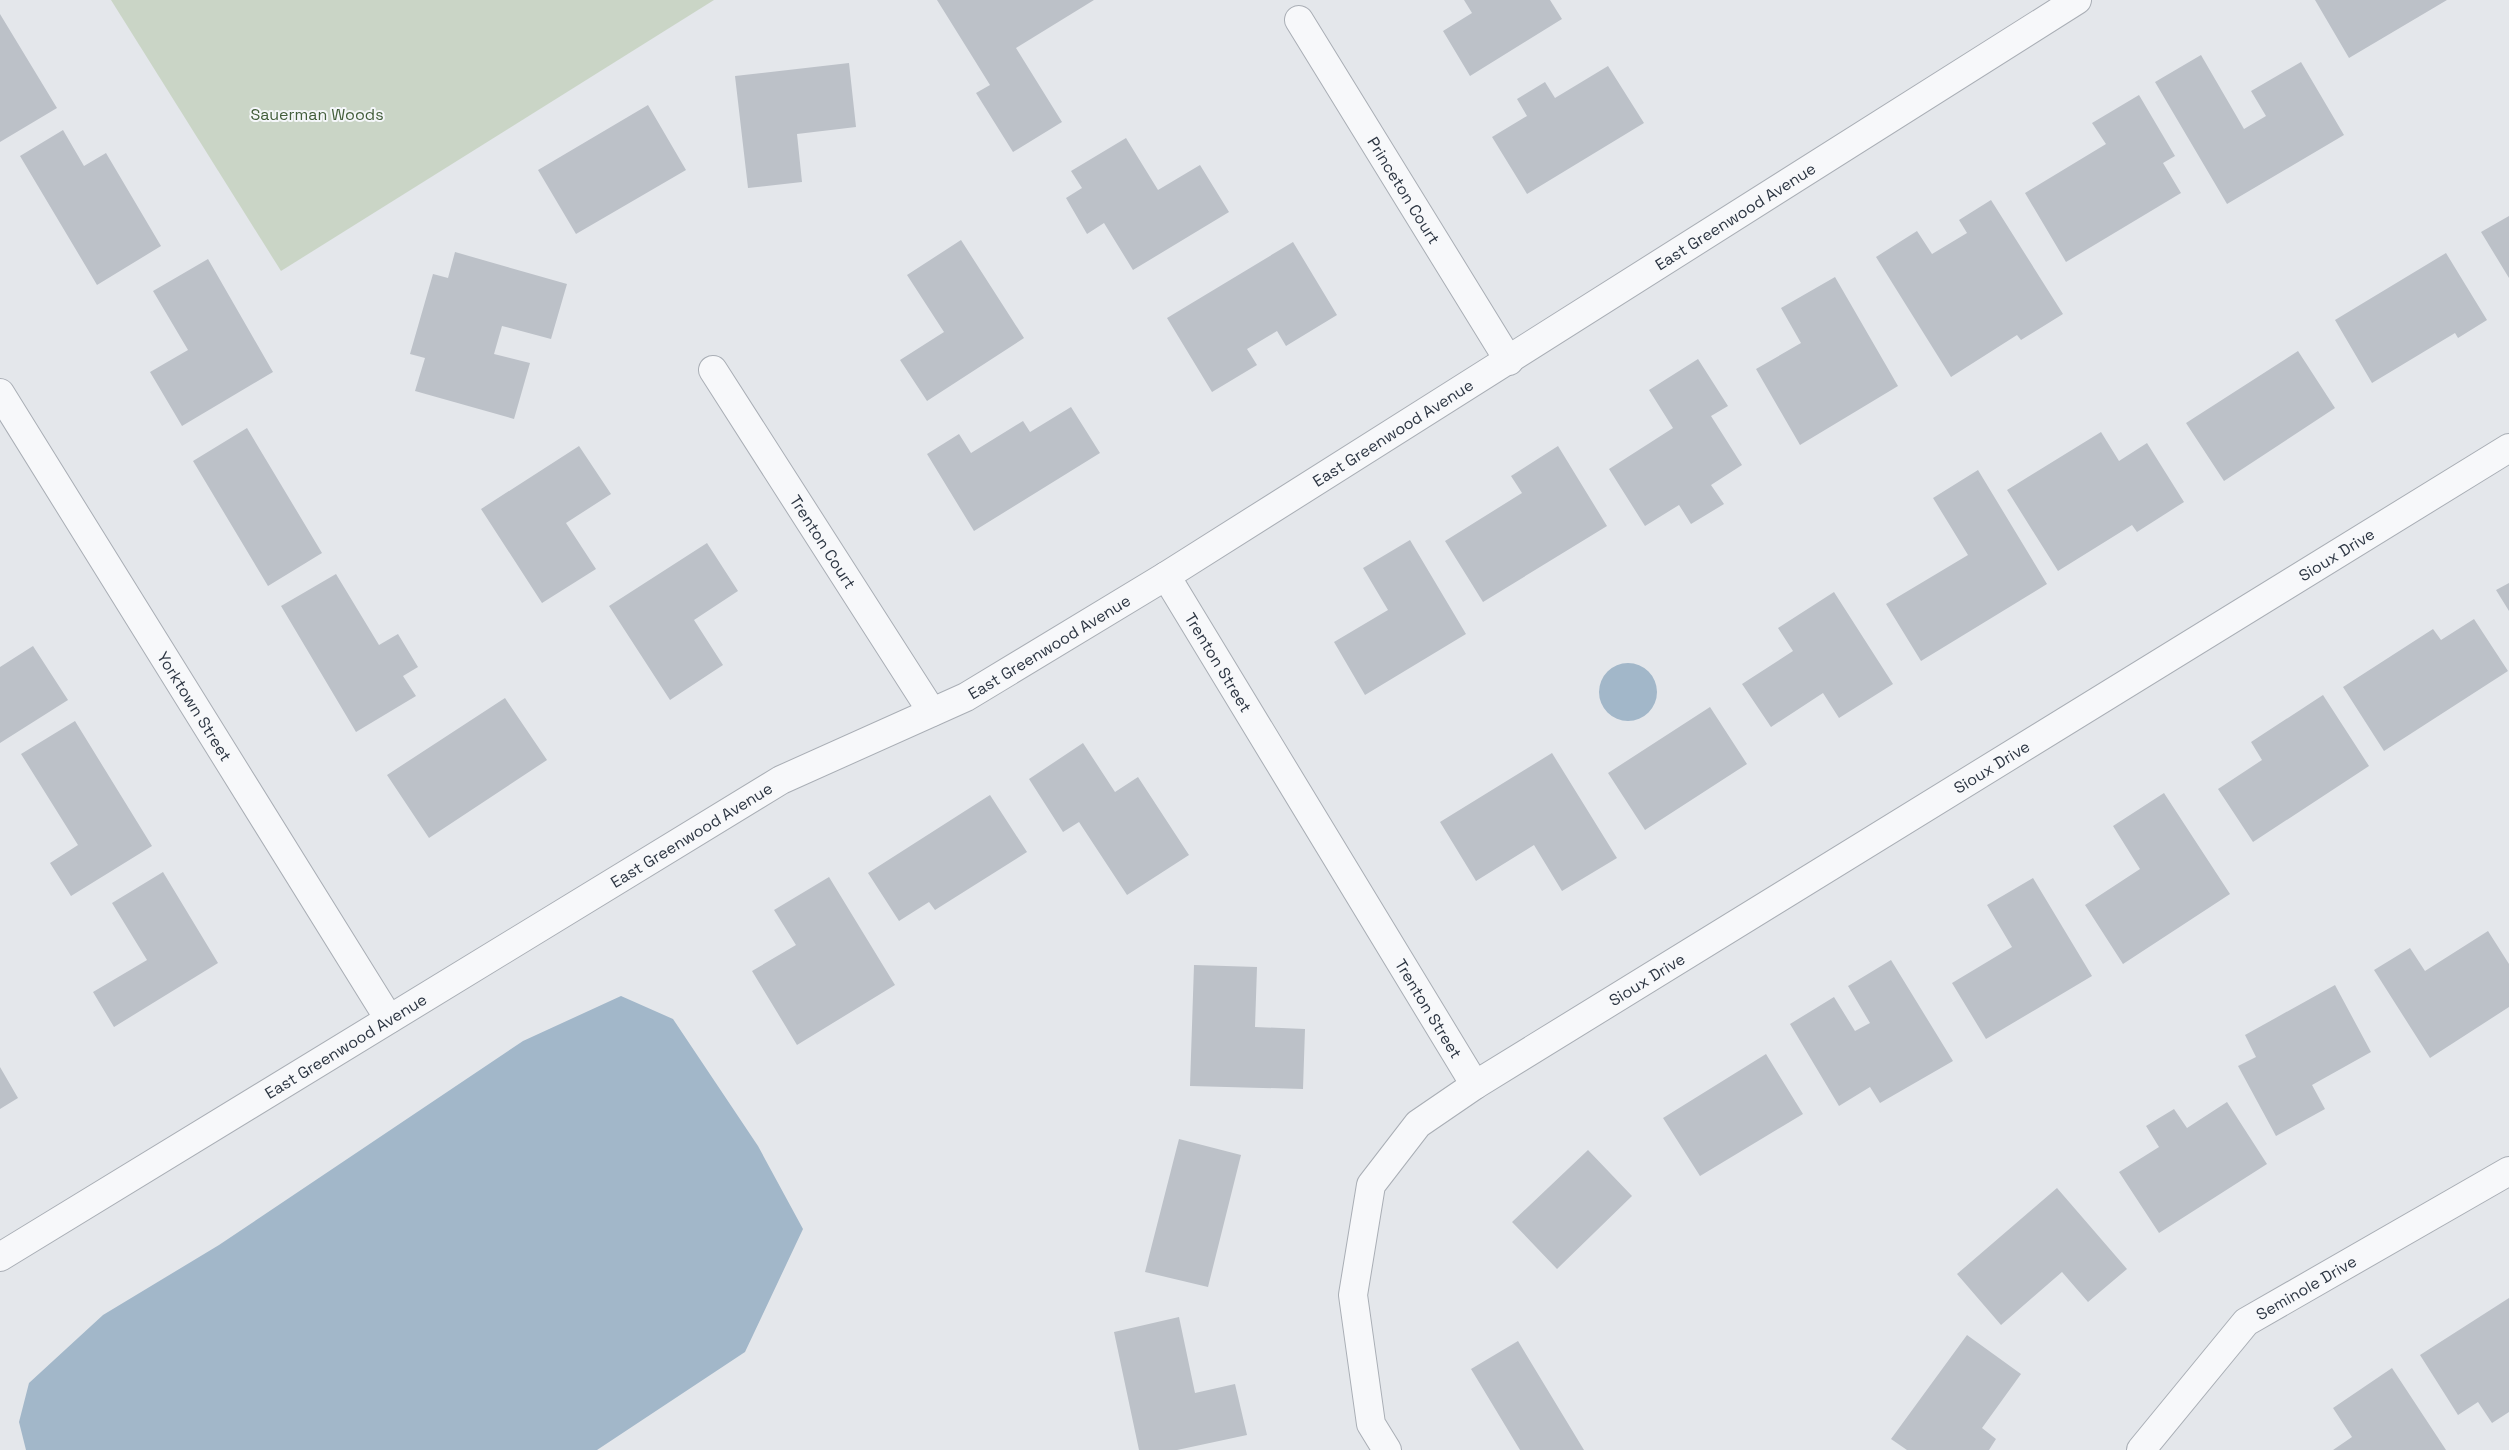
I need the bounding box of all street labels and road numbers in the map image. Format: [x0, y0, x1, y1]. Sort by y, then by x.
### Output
street label: Princeton Court [1362, 133, 1444, 248]
street label: East Greenwood Avenue [1651, 158, 1820, 275]
street label: East Greenwood Avenue [1309, 374, 1477, 492]
street label: Trenton Court [785, 491, 860, 593]
street label: Sioux Drive [2295, 523, 2378, 586]
street label: East Greenwood Avenue [964, 590, 1134, 704]
street label: Trenton Street [1180, 609, 1256, 716]
street label: Yorktown Street [152, 648, 236, 766]
street label: Sioux Drive [1950, 736, 2034, 799]
street label: East Greenwood Avenue [607, 778, 776, 893]
street label: Sioux Drive [1605, 948, 1689, 1011]
street label: Trenton Street [1390, 955, 1466, 1062]
street label: East Greenwood Avenue [261, 989, 431, 1104]
street label: Seminole Drive [2252, 1251, 2361, 1325]

